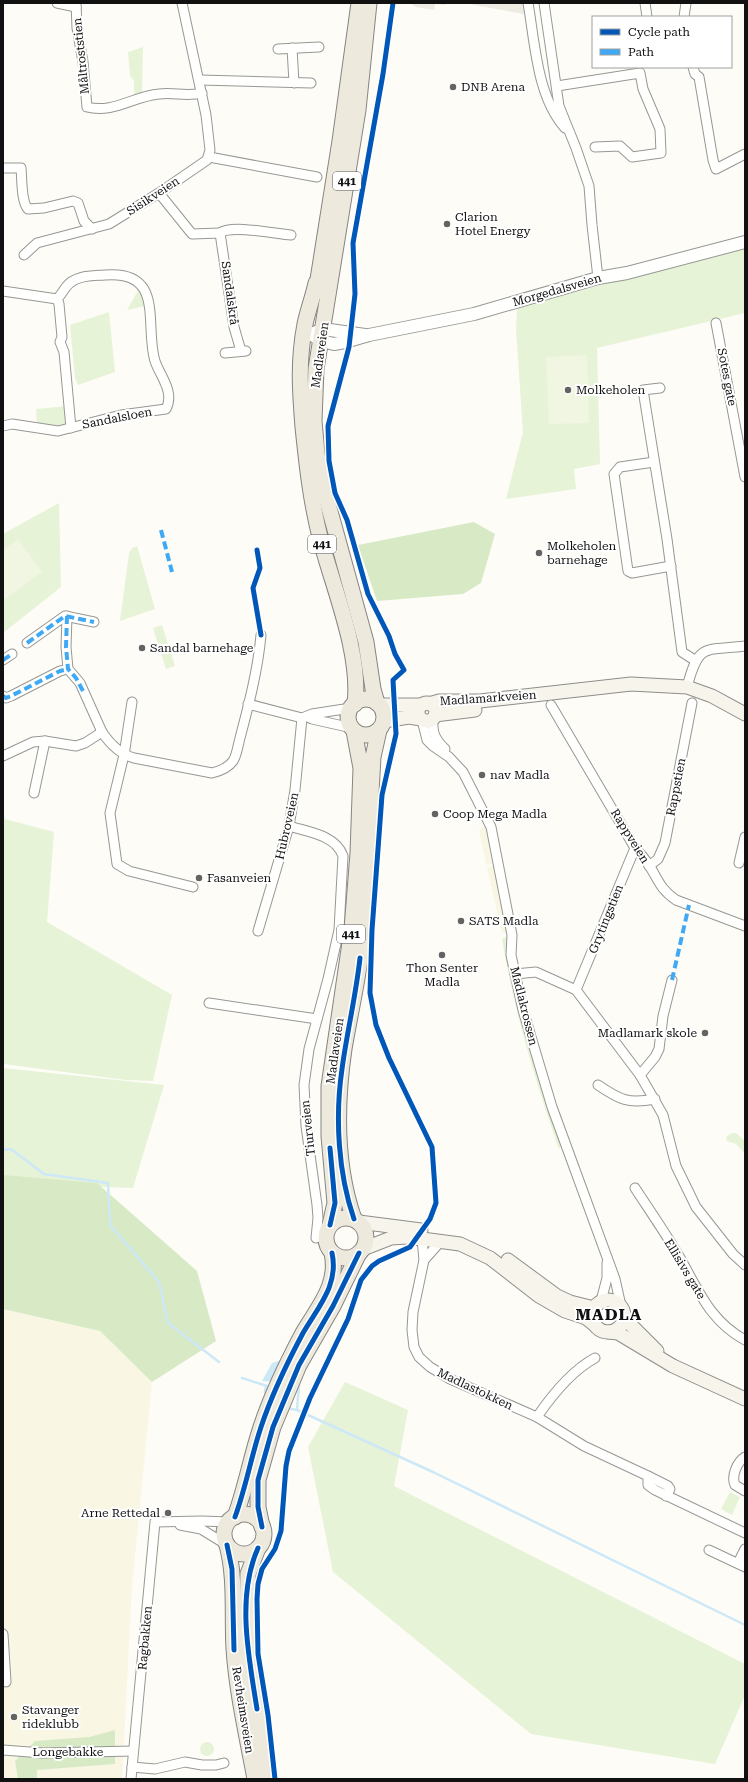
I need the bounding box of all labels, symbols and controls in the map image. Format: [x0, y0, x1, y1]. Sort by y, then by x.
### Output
legend [592, 16, 732, 68]
street label: Måltroststien [70, 17, 92, 95]
text: Cycle path [628, 25, 690, 39]
text: Path [628, 45, 654, 59]
place label: DNB Arena [461, 80, 525, 94]
marker: DNB Arena [448, 82, 458, 92]
road number: 441 [333, 172, 361, 190]
street label: Sisikveien [124, 174, 182, 218]
place label: Clarion Hotel Energy [455, 210, 532, 238]
marker: Clarion Hotel Energy [442, 219, 452, 229]
street label: Sandalskrå [219, 260, 241, 326]
street label: Morgedalsveien [511, 271, 603, 309]
street label: Madlaveien [308, 321, 332, 389]
street label: Sotes gate [715, 347, 740, 408]
place label: Molkeholen [576, 383, 646, 397]
marker: Molkeholen [563, 385, 573, 395]
street label: Sandalsloen [81, 404, 153, 432]
road number: 441 [308, 535, 336, 553]
place label: Molkeholen barnehage [547, 539, 617, 567]
marker: Molkeholen barnehage [534, 548, 544, 558]
place label: Sandal barnehage [150, 641, 254, 655]
marker: Sandal barnehage [137, 643, 147, 653]
street label: Madlamarkveien [439, 688, 537, 708]
street label: Rappstien [664, 757, 689, 817]
place label: nav Madla [490, 768, 550, 782]
marker: nav Madla [477, 770, 487, 780]
street label: Hubroveien [272, 791, 302, 861]
street label: Rappveien [608, 806, 652, 866]
place label: Coop Mega Madla [443, 807, 547, 821]
marker: Coop Mega Madla [430, 809, 440, 819]
place label: Fasanveien [207, 871, 272, 885]
marker: Fasanveien [194, 873, 204, 883]
street label: Grytingstien [586, 882, 626, 956]
place label: SATS Madla [469, 914, 539, 928]
marker: SATS Madla [456, 916, 466, 926]
road number: 441 [337, 925, 365, 943]
marker: Thon Senter Madla [437, 950, 447, 960]
place label: Thon Senter Madla [406, 961, 478, 989]
street label: Madlakrossen [507, 965, 541, 1047]
street label: Madlaveien [323, 1017, 347, 1085]
place label: Madlamark skole [598, 1026, 697, 1040]
marker: Madlamark skole [700, 1028, 710, 1038]
street label: Tiurveien [298, 1099, 318, 1157]
street label: Ellisivs gate [661, 1236, 709, 1302]
district label: MADLA [576, 1305, 642, 1324]
street label: Madlastokken [435, 1365, 515, 1413]
place label: Arne Rettedal [81, 1506, 160, 1520]
marker: Arne Rettedal [163, 1508, 173, 1518]
street label: Ragbakken [135, 1605, 155, 1671]
street label: Revheimsveien [229, 1666, 257, 1755]
place label: Stavanger rideklubb [22, 1703, 79, 1731]
marker: Stavanger rideklubb [9, 1712, 19, 1722]
street label: Longebakke [33, 1745, 104, 1759]

